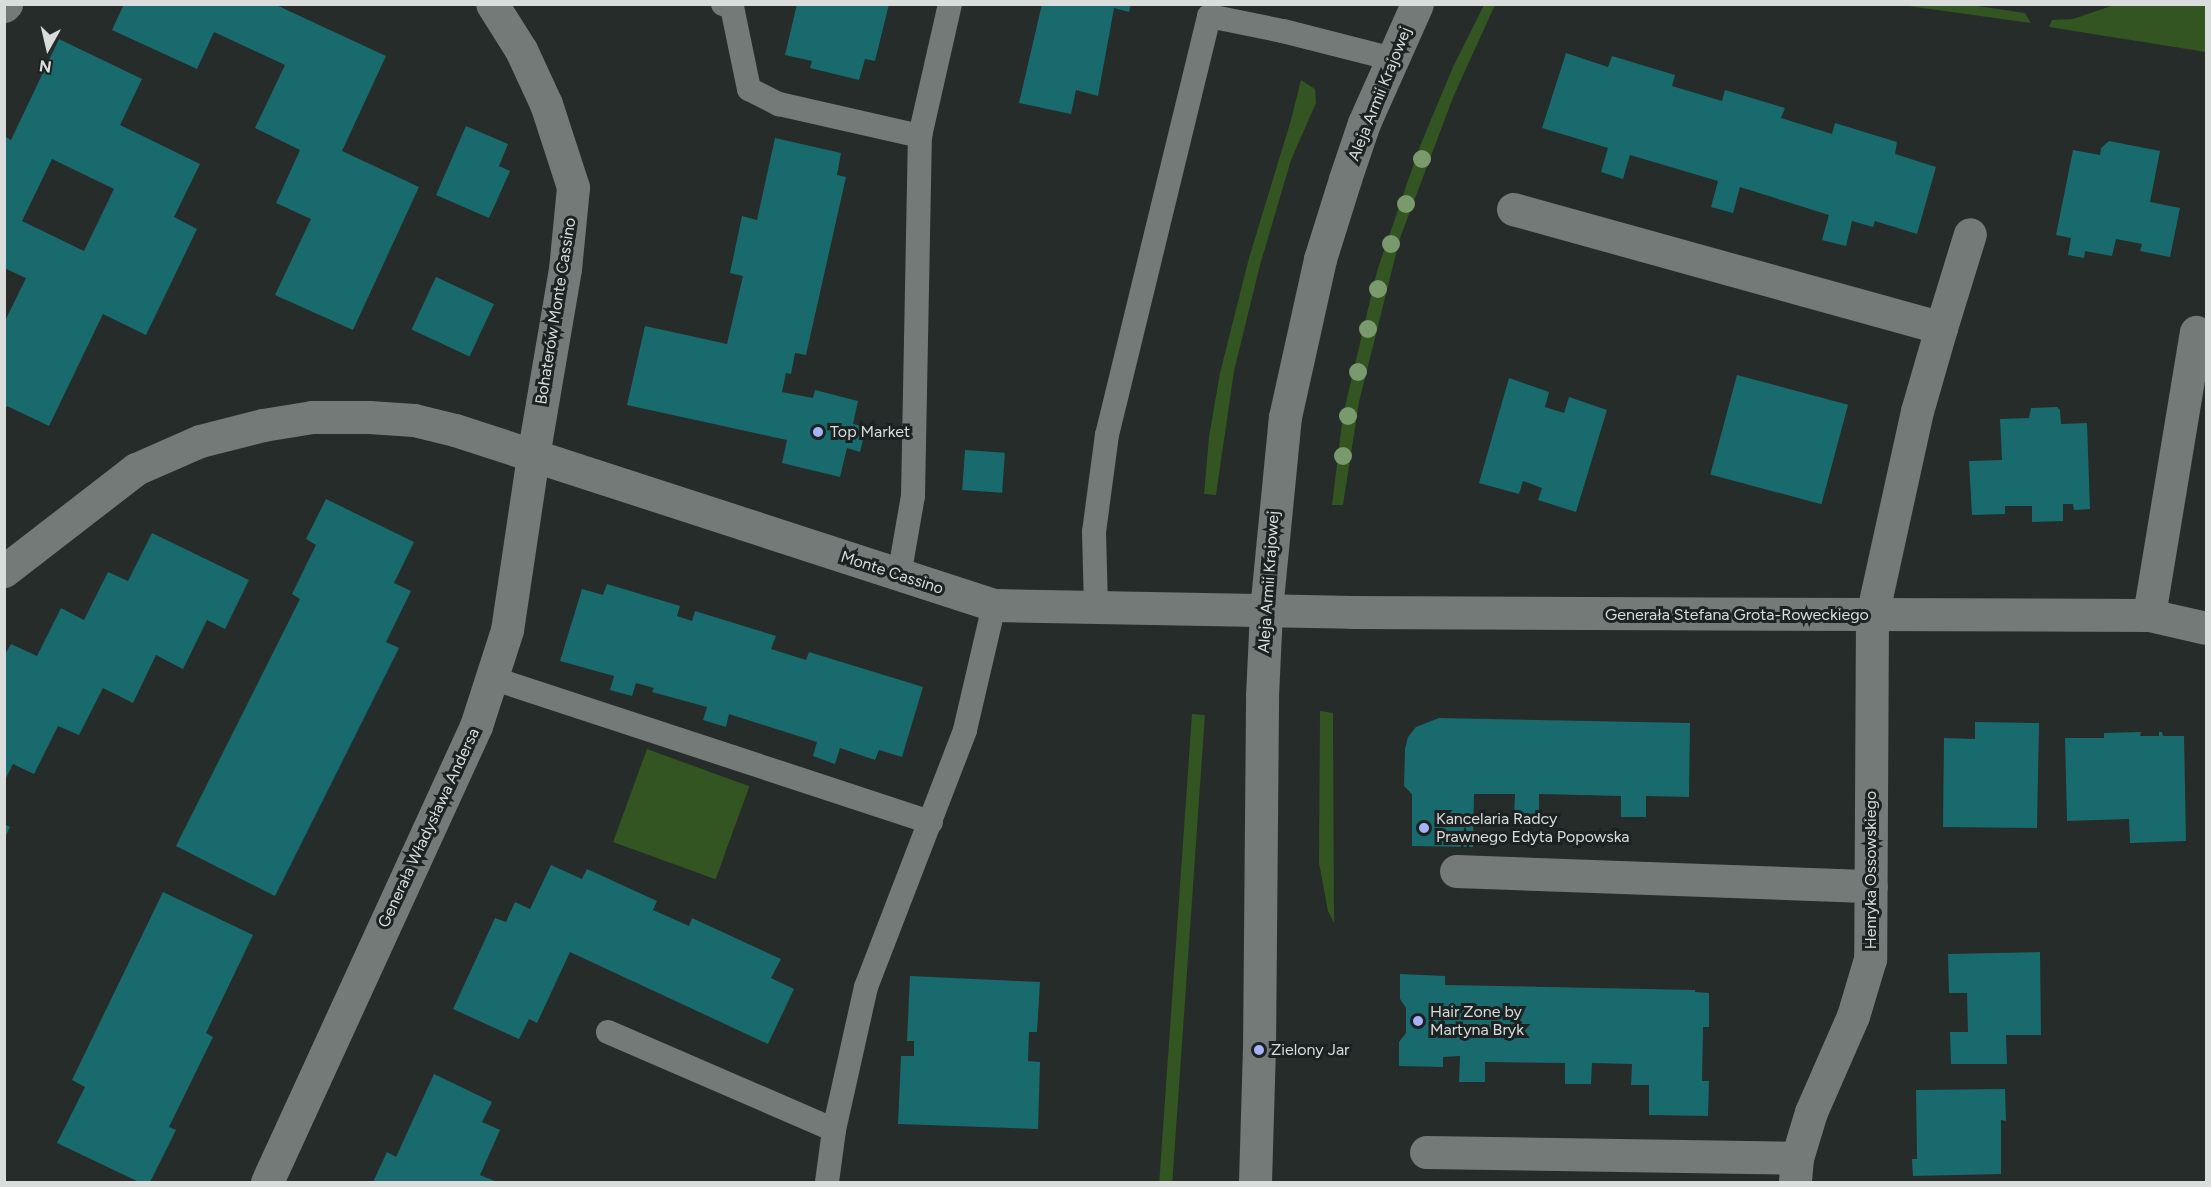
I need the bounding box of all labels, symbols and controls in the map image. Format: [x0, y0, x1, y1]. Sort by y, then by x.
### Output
north arrow [18, 18, 78, 78]
street label: Aleja Armii Krajowej [1344, 24, 1416, 164]
text: N [38, 56, 53, 77]
street label: Bohaterów Monte Cassino [532, 216, 580, 406]
place label: Top Market [830, 422, 910, 442]
marker: Top Market [811, 425, 825, 439]
street label: Aleja Armii Krajowej [1254, 510, 1284, 654]
street label: Monte Cassino [838, 547, 946, 599]
street label: Generała Stefana Grota-Roweckiego [1605, 605, 1869, 625]
street label: Generała Władysława Andersa [374, 725, 484, 931]
street label: Henryka Ossowskiego [1861, 791, 1881, 949]
place label: Kancelaria Radcy Prawnego Edyta Popowska [1436, 809, 1630, 847]
marker: Kancelaria Radcy Prawnego Edyta Popowska [1417, 821, 1431, 835]
place label: Hair Zone by Martyna Bryk [1430, 1002, 1524, 1040]
marker: Hair Zone by Martyna Bryk [1411, 1014, 1425, 1028]
place label: Zielony Jar [1271, 1040, 1349, 1060]
marker: Zielony Jar [1252, 1043, 1266, 1057]

